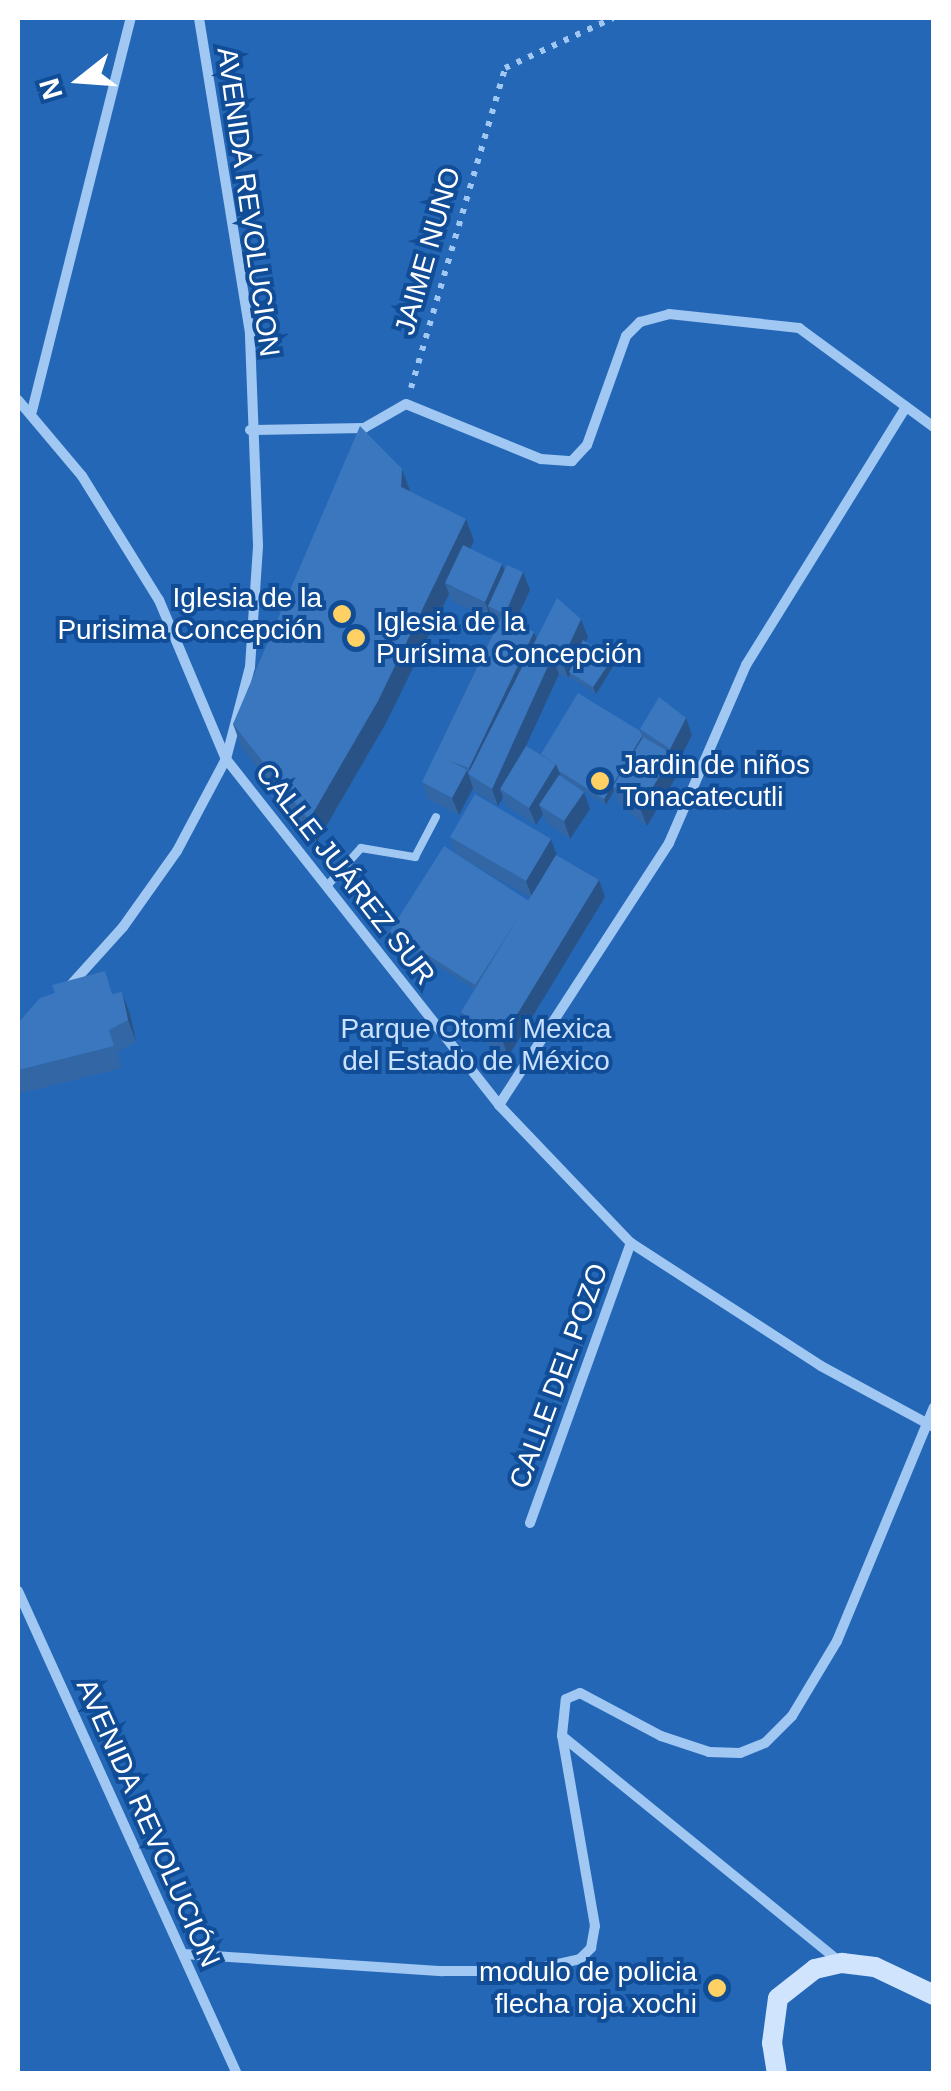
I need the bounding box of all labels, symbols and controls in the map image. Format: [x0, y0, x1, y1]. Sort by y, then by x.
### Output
north arrow [30, 30, 130, 130]
street label: AVENIDA REVOLUCION [210, 44, 286, 360]
text: N [33, 75, 69, 103]
street label: JAIME NUNO [388, 163, 468, 339]
place label: Iglesia de la Purisima Concepción [57, 581, 322, 647]
marker: Iglesia de la Purisima Concepción [331, 603, 353, 625]
place label: Iglesia de la Purísima Concepción [376, 605, 642, 671]
marker: Iglesia de la Purísima Concepción [345, 627, 367, 649]
place label: Jardin de niños Tonacatecutli [620, 748, 810, 814]
street label: CALLE JUÁREZ SUR [248, 756, 442, 992]
marker: Jardin de niños Tonacatecutli [589, 770, 611, 792]
park label: Parque Otomí Mexica del Estado de México [341, 1012, 611, 1078]
street label: CALLE DEL POZO [502, 1258, 616, 1494]
street label: AVENIDA REVOLUCIÓN [69, 1673, 227, 1973]
place label: modulo de policia flecha roja xochi [479, 1955, 697, 2021]
marker: modulo de policia flecha roja xochi [706, 1977, 728, 1999]

